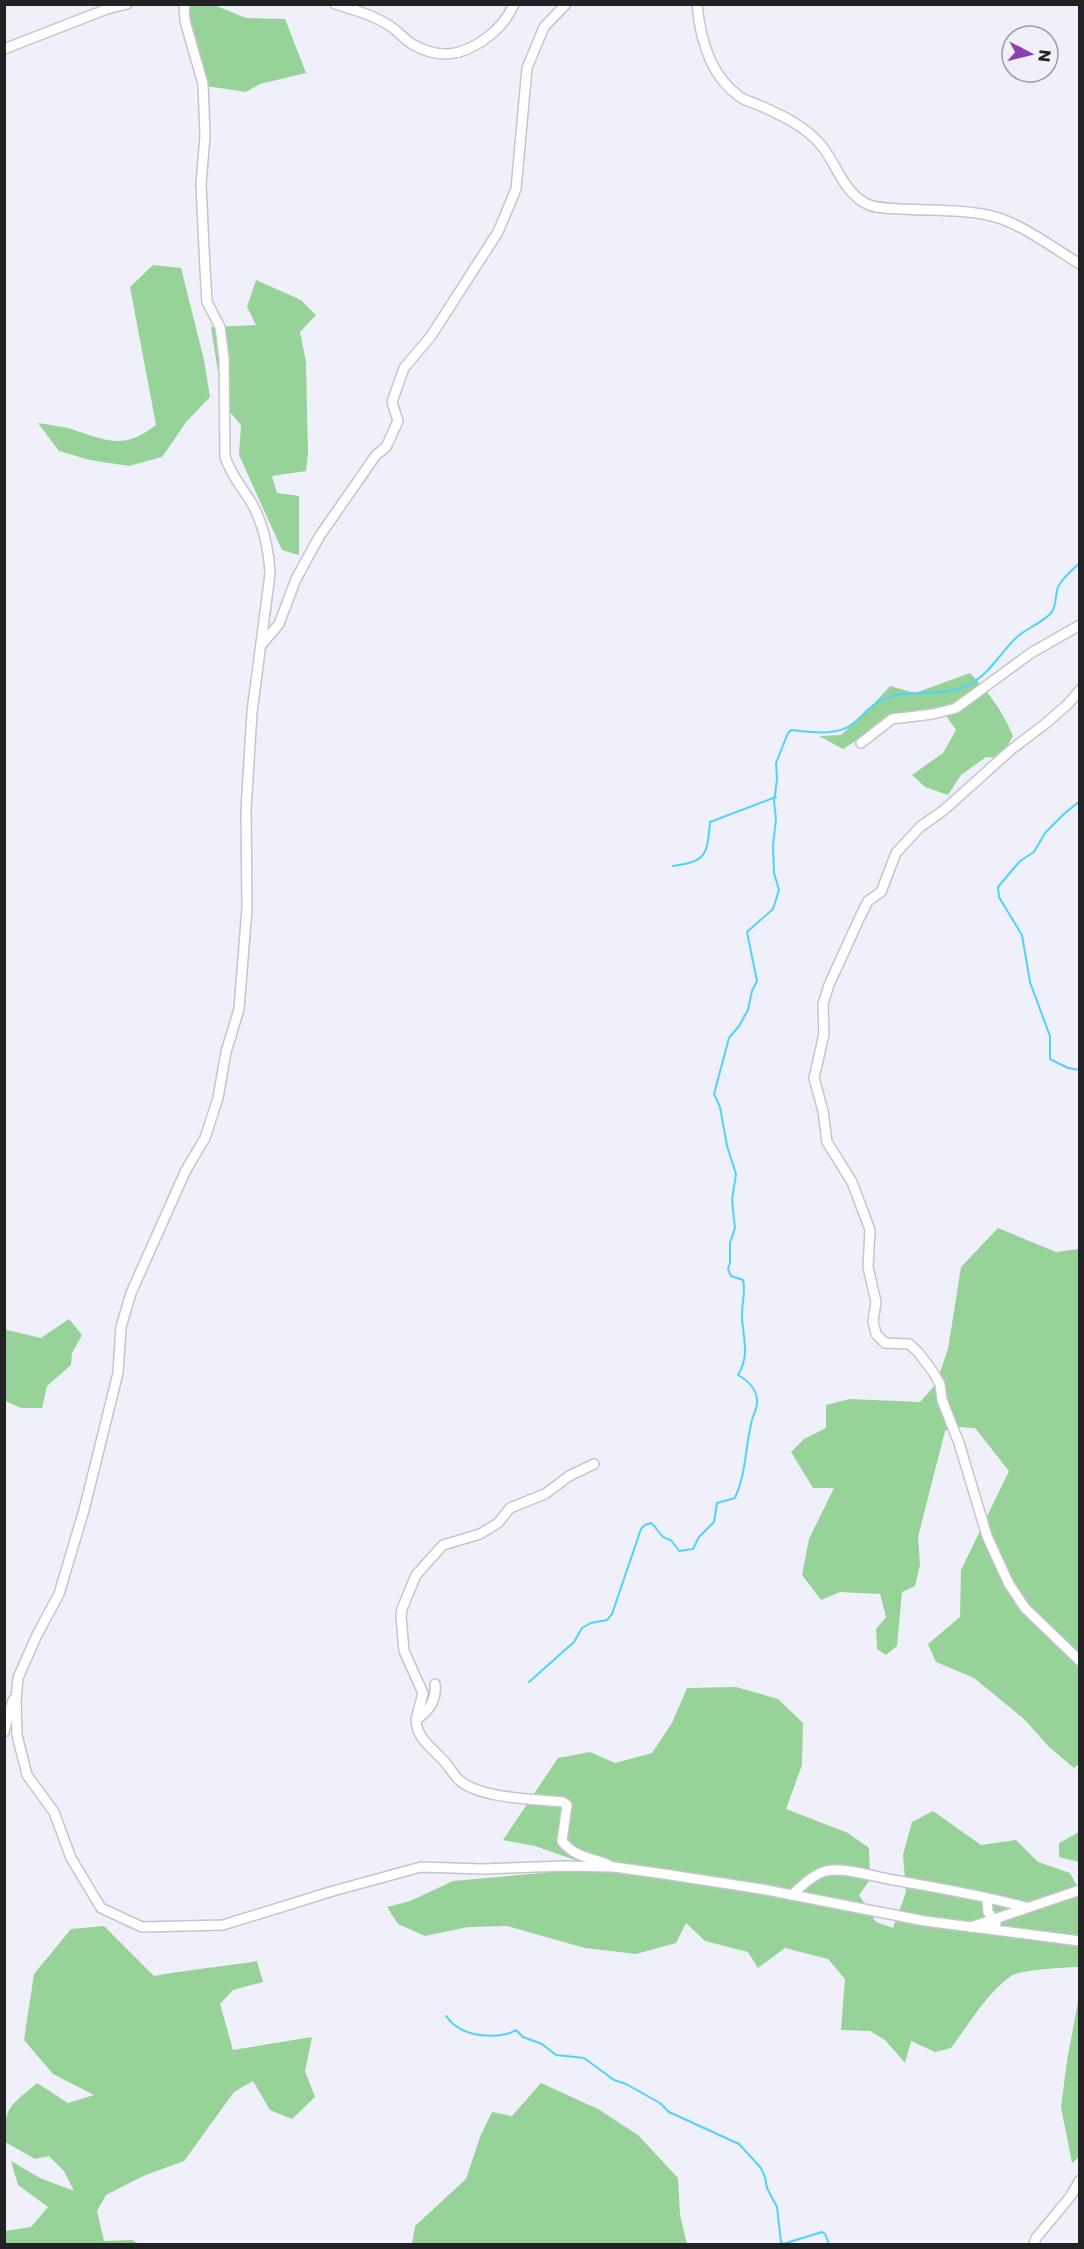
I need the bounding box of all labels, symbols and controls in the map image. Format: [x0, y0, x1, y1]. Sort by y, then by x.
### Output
north arrow [1000, 24, 1060, 84]
text: N [1032, 48, 1057, 63]

